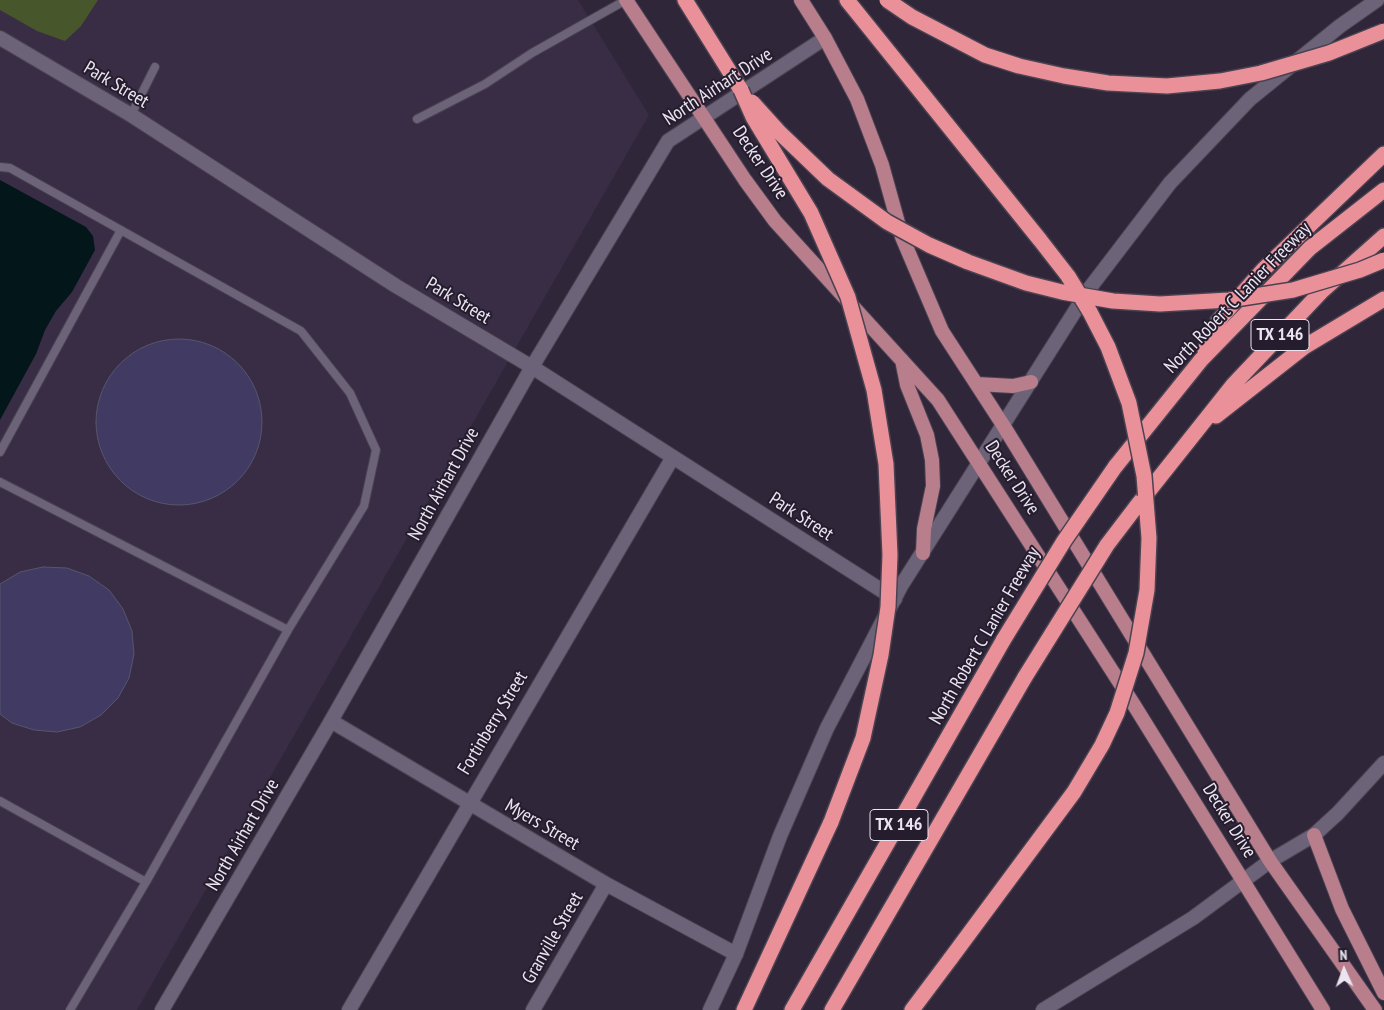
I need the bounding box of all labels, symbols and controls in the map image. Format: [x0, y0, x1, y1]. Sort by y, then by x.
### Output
street label: North Airhart Drive [659, 43, 777, 131]
street label: Park Street [79, 57, 153, 113]
street label: Decker Drive [727, 122, 793, 204]
street label: North Robert C Lanier Freeway [1160, 218, 1316, 378]
street label: Park Street [421, 273, 495, 329]
road number: TX 146 [1251, 320, 1309, 350]
street label: North Airhart Drive [404, 424, 484, 544]
street label: Decker Drive [980, 437, 1044, 519]
street label: Park Street [765, 488, 837, 546]
street label: North Robert C Lanier Freeway [925, 543, 1045, 729]
street label: Fortinberry Street [453, 667, 533, 779]
street label: North Airhart Drive [202, 775, 284, 895]
street label: Decker Drive [1197, 780, 1261, 862]
street label: Myers Street [501, 795, 583, 855]
road number: TX 146 [870, 810, 928, 840]
street label: Granville Street [518, 888, 588, 988]
north arrow [1319, 945, 1369, 995]
text: N [1339, 946, 1348, 964]

